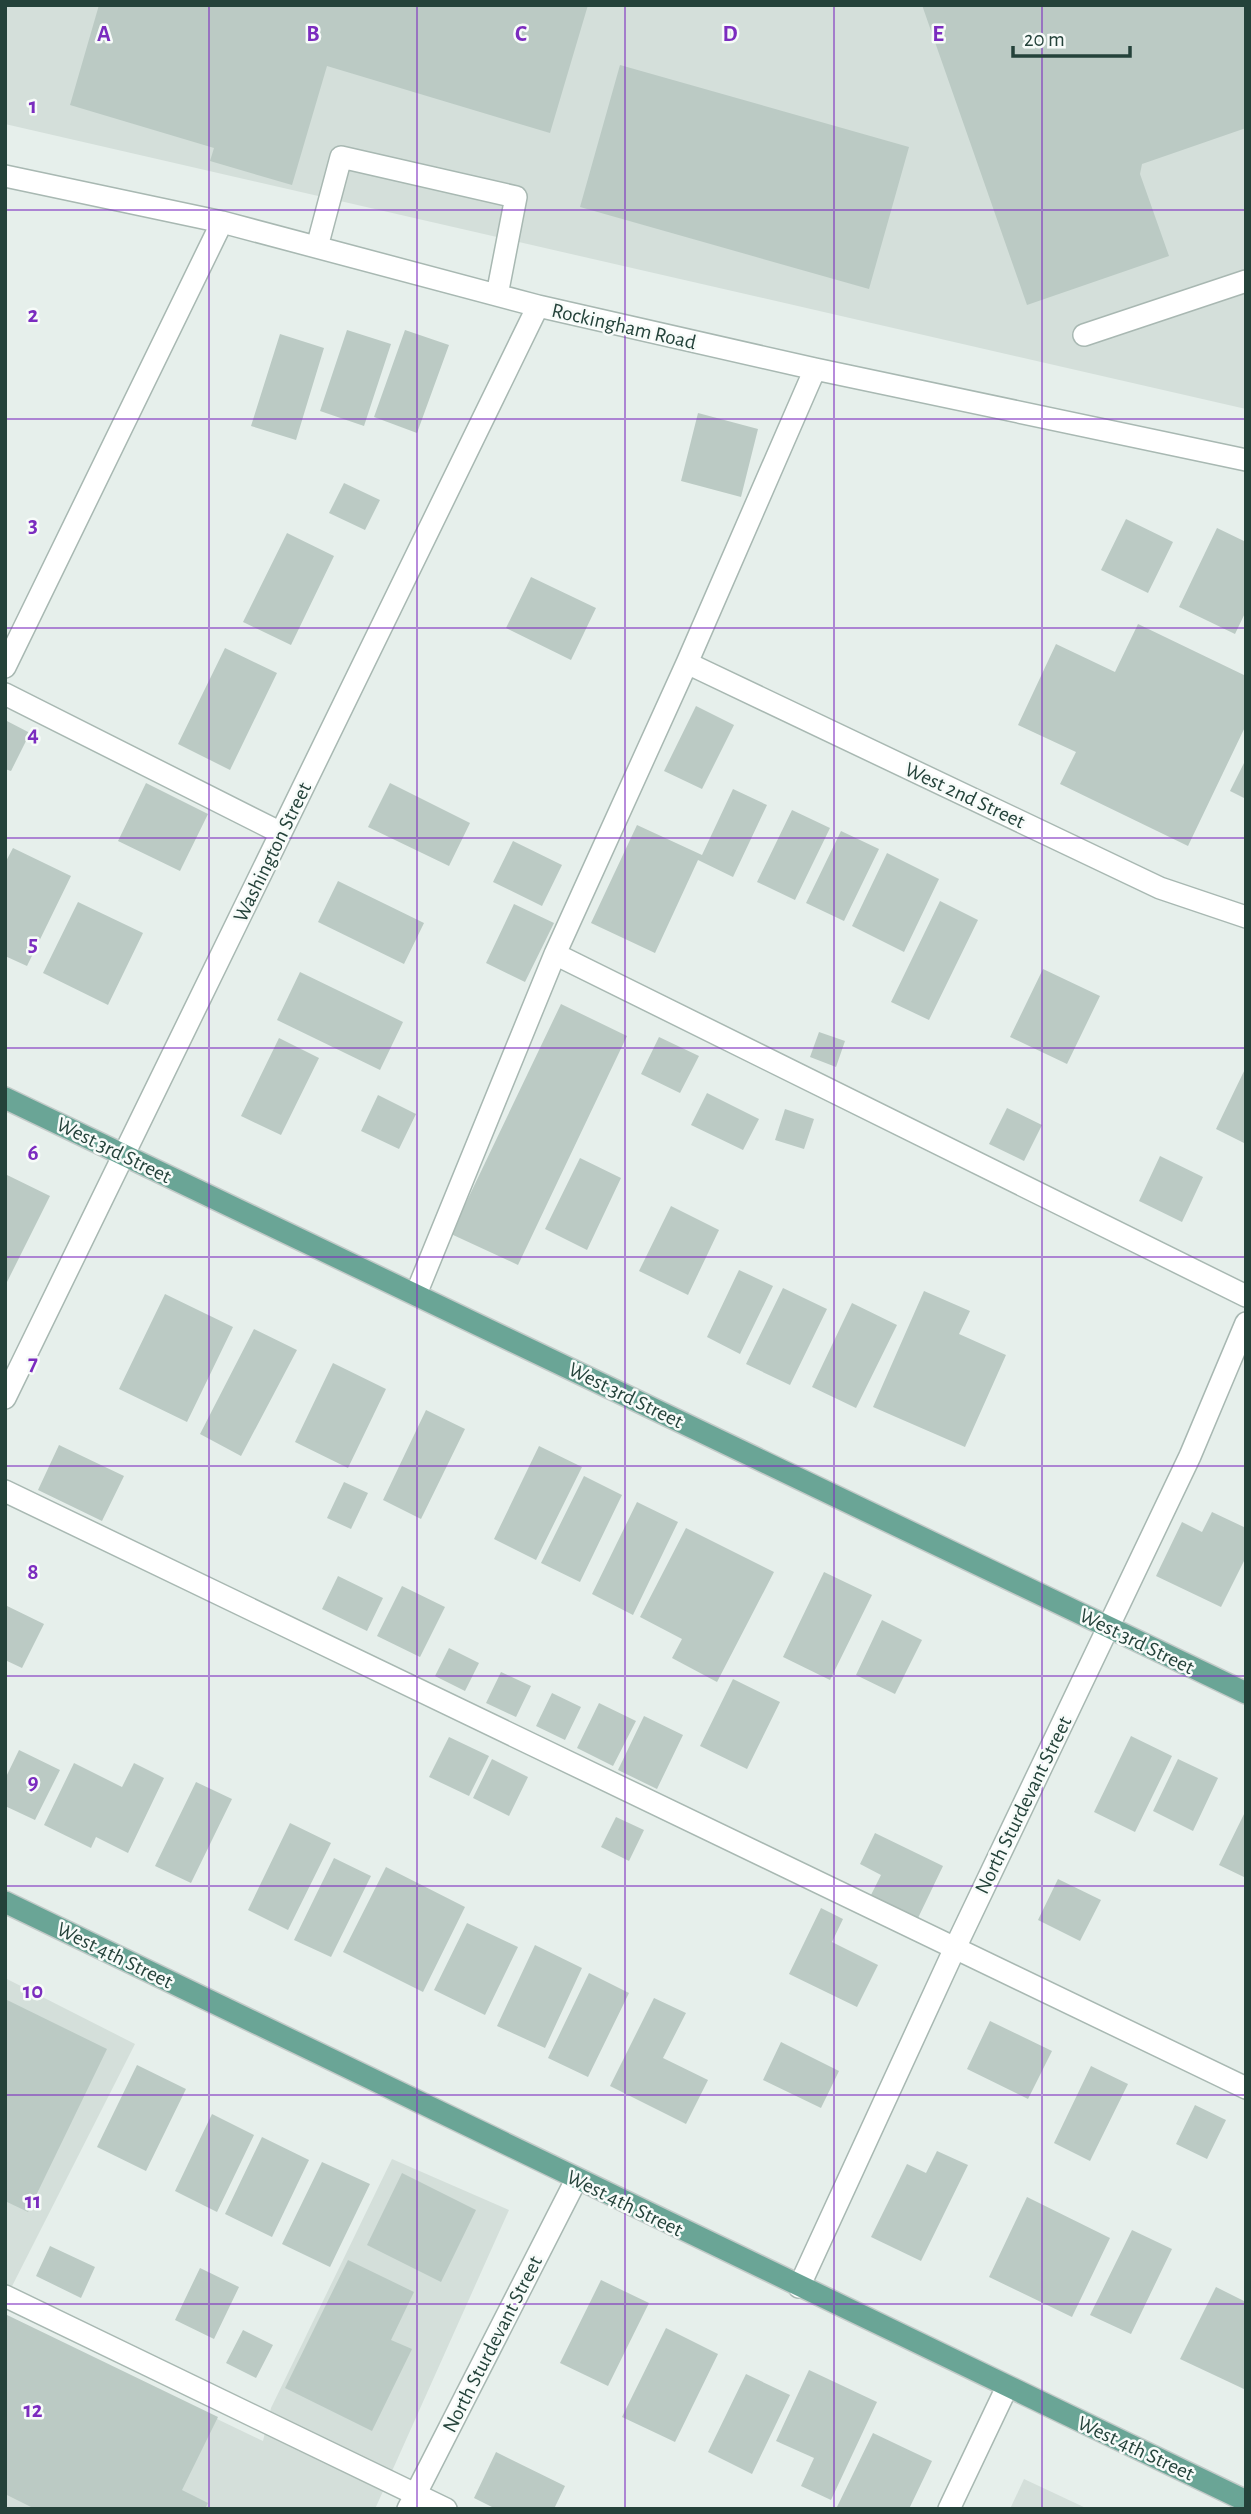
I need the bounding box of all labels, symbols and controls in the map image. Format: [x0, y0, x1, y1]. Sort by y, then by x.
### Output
scale bar [1013, 14, 1130, 58]
text: A [97, 23, 111, 46]
text: B [306, 23, 320, 46]
text: C [515, 23, 527, 46]
text: D [722, 23, 738, 46]
text: E [932, 23, 944, 46]
text: 20 m [1024, 29, 1065, 50]
text: 1 [29, 95, 37, 118]
street label: Rockingham Road [550, 300, 698, 353]
text: 2 [28, 304, 39, 327]
text: 3 [28, 514, 38, 537]
text: 4 [27, 723, 39, 746]
street label: West 2nd Street [902, 759, 1028, 832]
street label: Washington Street [230, 779, 315, 925]
text: 5 [28, 933, 38, 956]
street label: West 3rd Street [53, 1114, 175, 1187]
text: 6 [27, 1142, 39, 1165]
text: 7 [28, 1352, 38, 1375]
street label: West 3rd Street [565, 1359, 687, 1432]
text: 8 [27, 1561, 39, 1584]
street label: West 3rd Street [1076, 1605, 1198, 1678]
street label: North Sturdevant Street [971, 1713, 1076, 1897]
text: 9 [27, 1771, 39, 1794]
street label: West 4th Street [54, 1918, 176, 1993]
text: 10 [23, 1980, 43, 2003]
street label: West 4th Street [564, 2166, 686, 2241]
text: 11 [25, 2190, 41, 2213]
street label: North Sturdevant Street [439, 2252, 546, 2436]
text: 12 [23, 2399, 43, 2422]
street label: West 4th Street [1074, 2412, 1198, 2485]

